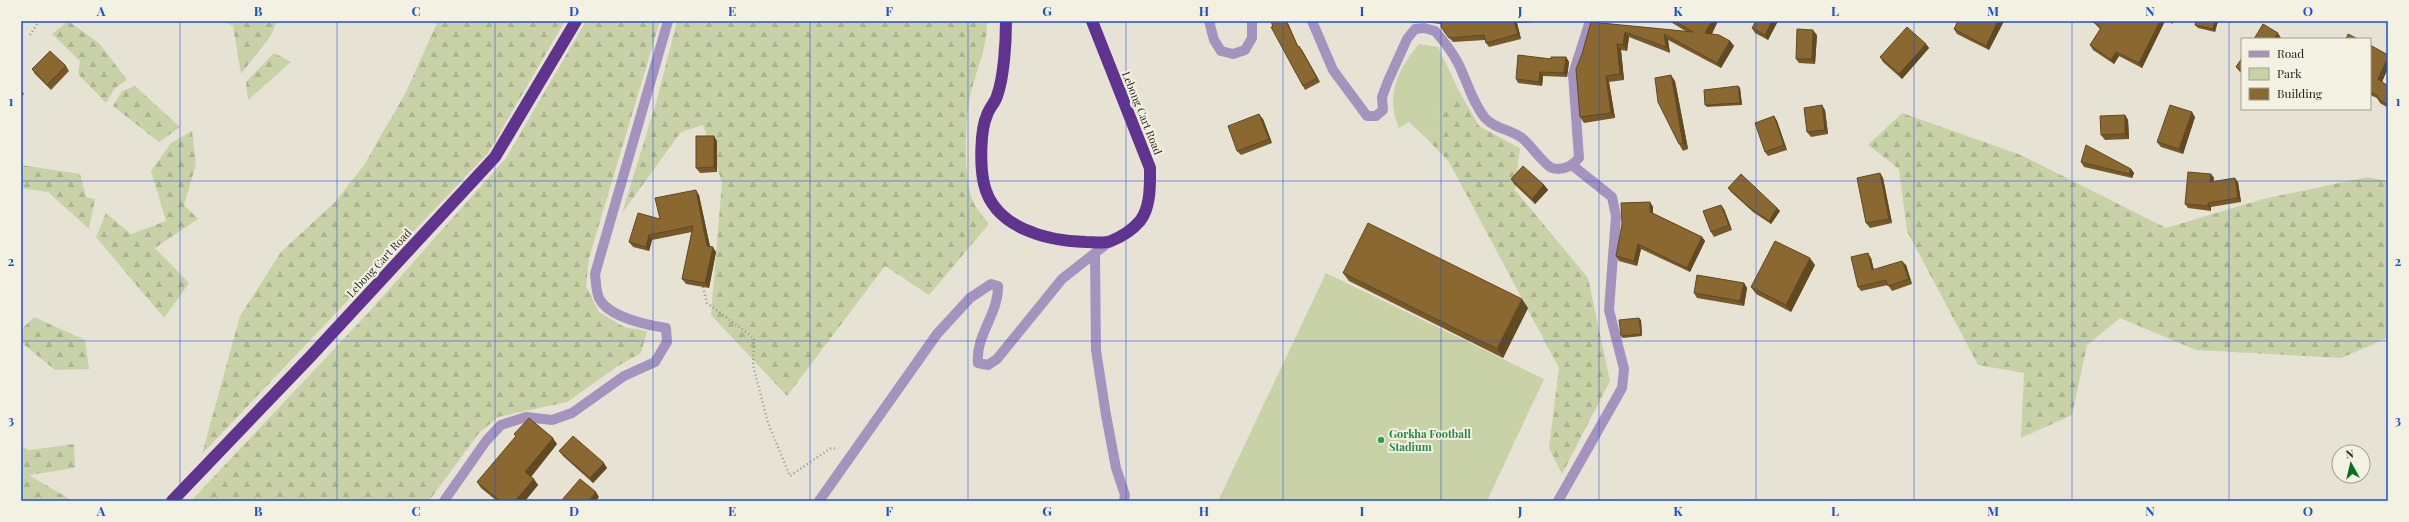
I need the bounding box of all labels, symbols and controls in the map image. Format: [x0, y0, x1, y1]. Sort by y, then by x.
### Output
text: A [96, 2, 106, 19]
text: B [254, 2, 263, 19]
text: C [411, 2, 421, 19]
text: D [569, 2, 579, 19]
text: E [728, 2, 736, 19]
text: F [885, 2, 893, 19]
text: G [1042, 2, 1052, 19]
text: H [1199, 2, 1209, 19]
text: I [1360, 2, 1365, 19]
text: J [1517, 2, 1523, 19]
text: K [1673, 2, 1683, 19]
text: L [1831, 2, 1839, 19]
text: M [1987, 2, 1999, 19]
text: N [2145, 2, 2155, 19]
text: O [2303, 2, 2313, 19]
legend [2241, 38, 2371, 110]
text: Road [2277, 45, 2304, 61]
text: Park [2277, 65, 2302, 81]
street label: Lebong Cart Road [1119, 69, 1166, 157]
text: Building [2277, 85, 2323, 101]
text: 1 [9, 92, 14, 109]
text: 1 [2396, 92, 2401, 109]
street label: Lebong Cart Road [343, 225, 415, 300]
text: 2 [8, 252, 15, 269]
text: 2 [2395, 252, 2402, 269]
text: 3 [8, 411, 14, 428]
text: 3 [2395, 411, 2401, 428]
place label: Gorkha Football Stadium [1389, 426, 1471, 454]
marker: Gorkha Football Stadium [1376, 435, 1386, 445]
north arrow [2331, 444, 2371, 484]
text: N [2345, 446, 2355, 462]
text: A [96, 502, 106, 519]
text: B [254, 502, 263, 519]
text: C [411, 502, 421, 519]
text: D [569, 502, 579, 519]
text: E [728, 502, 736, 519]
text: F [885, 502, 893, 519]
text: G [1042, 502, 1052, 519]
text: H [1199, 502, 1209, 519]
text: I [1360, 502, 1365, 519]
text: J [1517, 502, 1523, 519]
text: K [1673, 502, 1683, 519]
text: L [1831, 502, 1839, 519]
text: M [1987, 502, 1999, 519]
text: N [2145, 502, 2155, 519]
text: O [2303, 502, 2313, 519]

